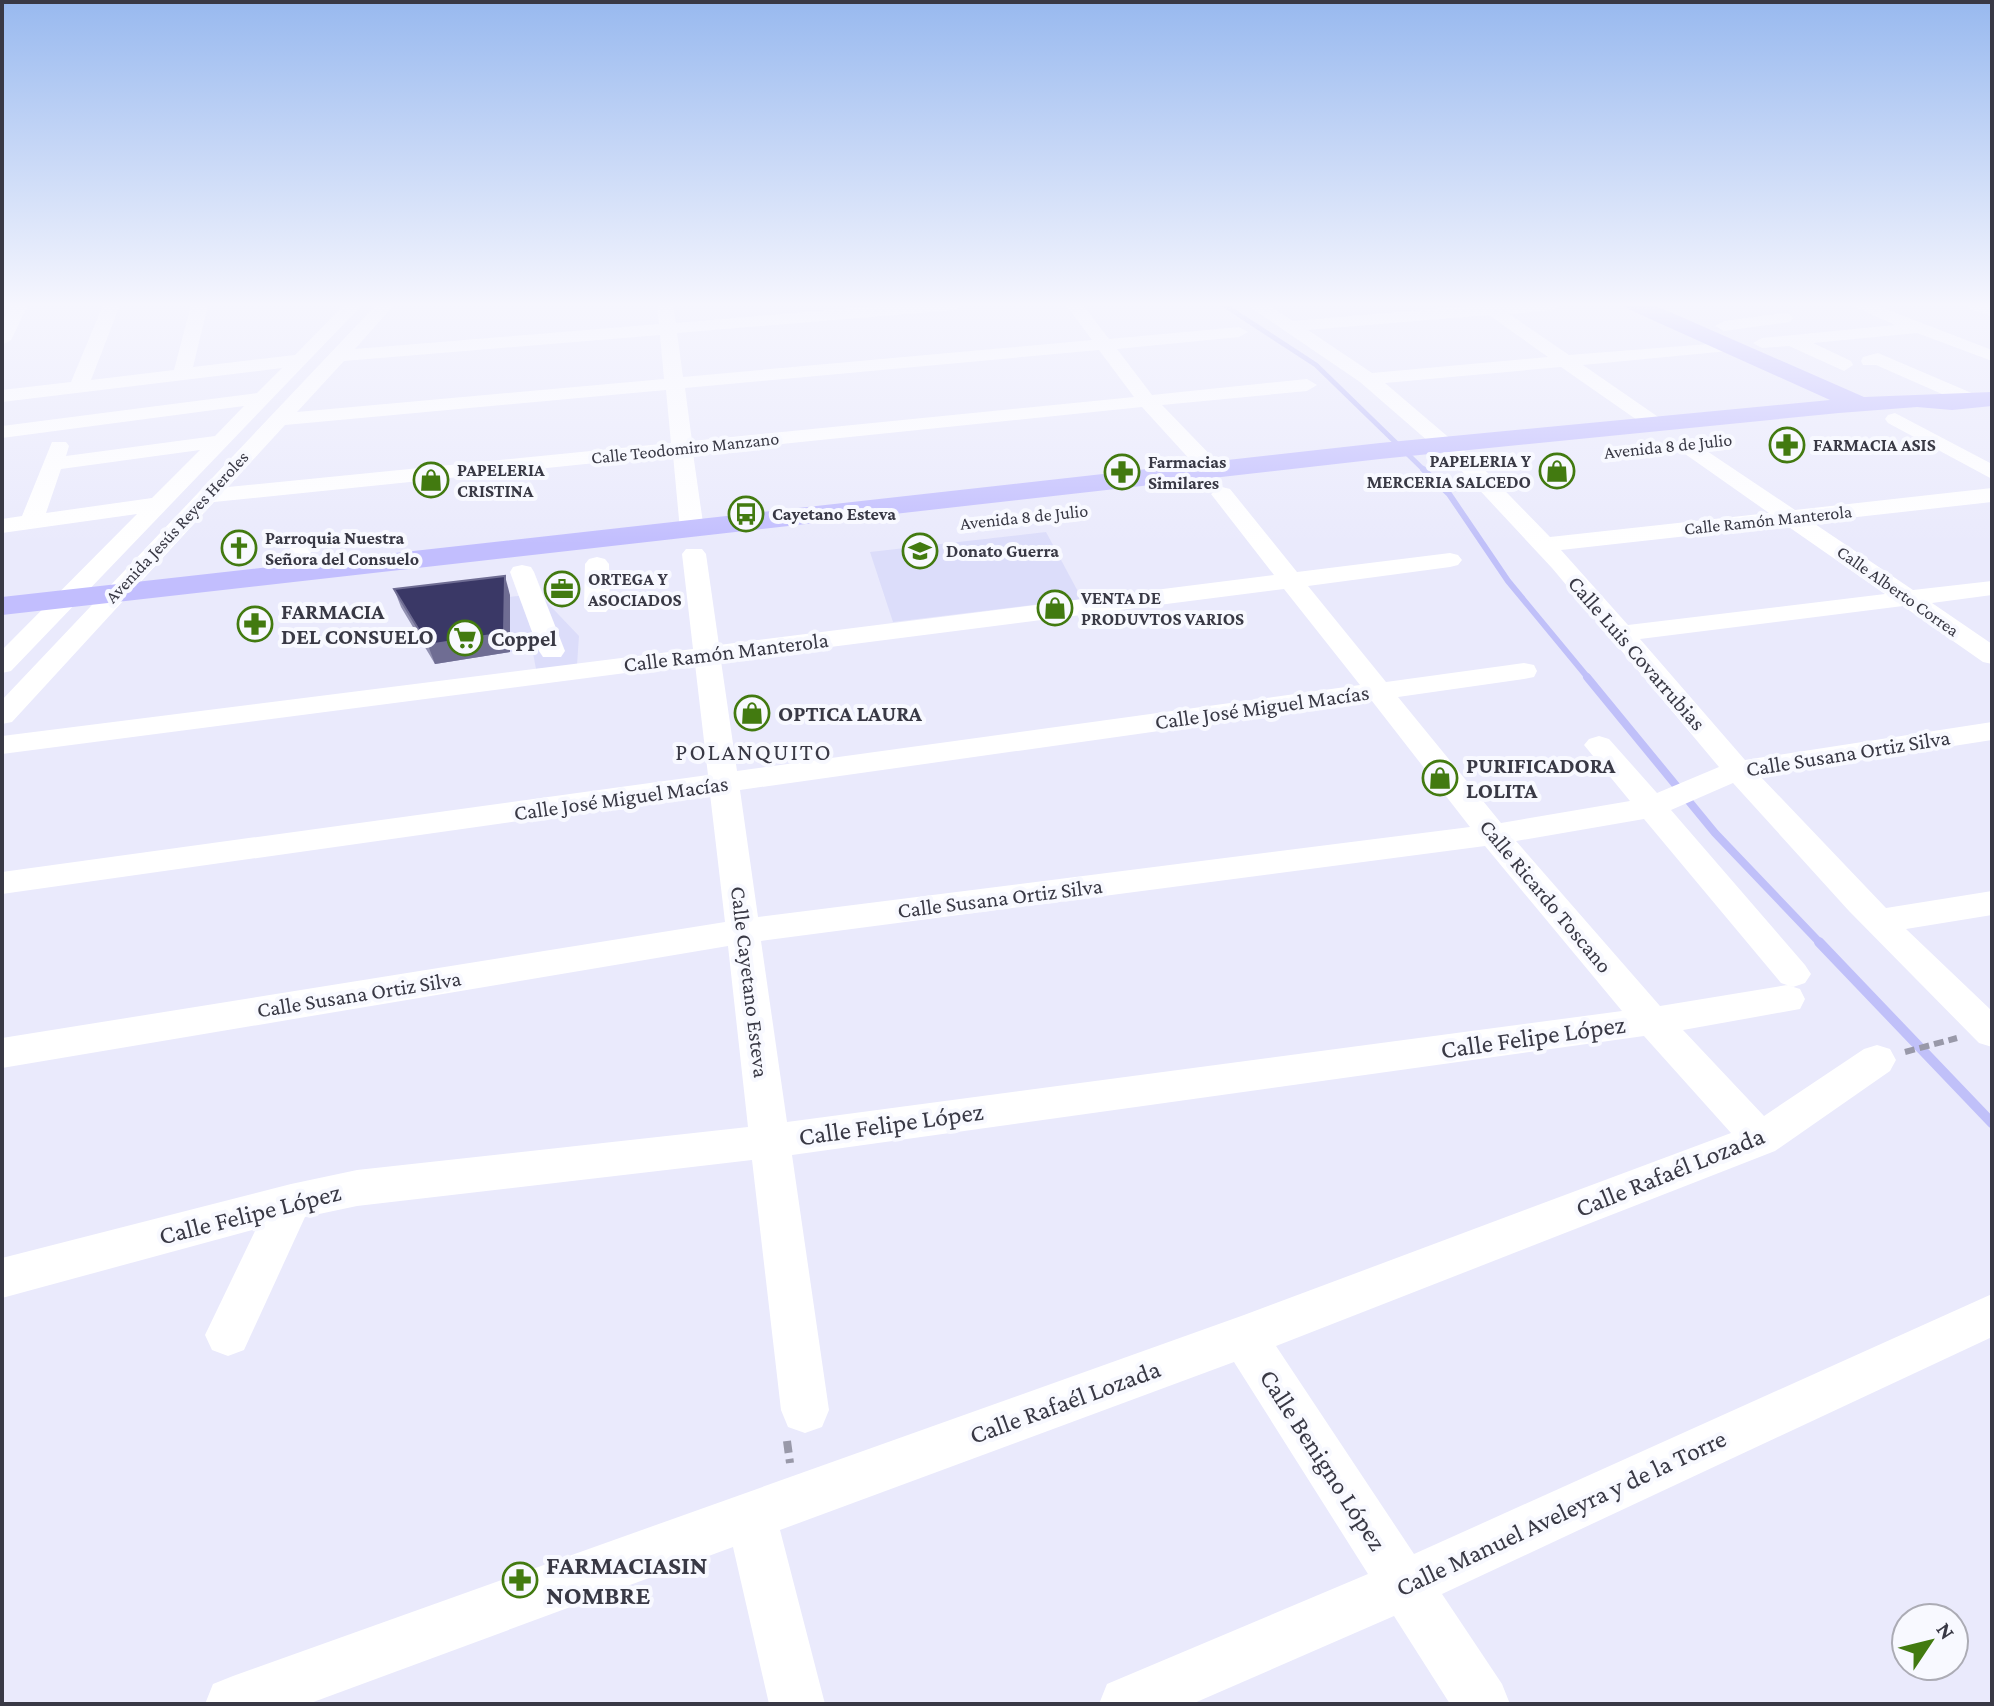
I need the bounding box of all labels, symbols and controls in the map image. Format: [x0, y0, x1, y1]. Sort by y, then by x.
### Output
pharmacy icon: FARMACIA ASIS [1768, 426, 1806, 464]
street label: Calle Teodomiro Manzano [590, 428, 780, 468]
street label: Avenida 8 de Julio [1603, 429, 1733, 463]
place label: FARMACIA ASIS [1813, 435, 1936, 455]
street label: Avenida Jesús Reyes Heroles [101, 447, 253, 607]
place label: PAPELERIA Y MERCERIA SALCEDO [1367, 451, 1532, 492]
place label: Farmacias Similares [1148, 452, 1226, 493]
shop icon: PAPELERIA Y MERCERIA SALCEDO [1538, 452, 1576, 490]
pharmacy icon: Farmacias Similares [1103, 453, 1141, 491]
place label: PAPELERIA CRISTINA [457, 460, 545, 501]
shop icon: PAPELERIA CRISTINA [412, 461, 450, 499]
bus stop icon: Cayetano Esteva [727, 495, 765, 533]
street label: Avenida 8 de Julio [959, 500, 1089, 534]
street label: Calle Ramón Manterola [1683, 501, 1853, 539]
place label: Cayetano Esteva [772, 504, 896, 524]
place label: Parroquia Nuestra Señora del Consuelo [265, 528, 419, 569]
church icon: Parroquia Nuestra Señora del Consuelo [220, 529, 258, 567]
school or university icon: Donato Guerra [901, 532, 939, 570]
place label: Donato Guerra [946, 541, 1059, 561]
street label: Calle Alberto Correa [1833, 541, 1963, 641]
place label: ORTEGA Y ASOCIADOS [587, 569, 682, 610]
office icon: ORTEGA Y ASOCIADOS [543, 570, 581, 608]
street label: Calle Luis Covarrubias [1563, 571, 1711, 735]
place label: VENTA DE PRODUVTOS VARIOS [1080, 588, 1244, 629]
shop icon: VENTA DE PRODUVTOS VARIOS [1036, 589, 1074, 627]
place label: FARMACIA DEL CONSUELO [281, 599, 434, 649]
pharmacy icon: FARMACIA DEL CONSUELO [236, 605, 274, 643]
supermarket icon: Coppel [446, 619, 484, 657]
place label: Coppel [491, 626, 557, 651]
street label: Calle Ramón Manterola [622, 627, 830, 677]
street label: Calle José Miguel Macías [1153, 680, 1371, 734]
shop icon: OPTICA LAURA [733, 694, 771, 732]
place label: OPTICA LAURA [778, 701, 923, 726]
street label: Calle Susana Ortiz Silva [1744, 725, 1952, 781]
district label: POLANQUITO [675, 738, 833, 765]
place label: PURIFICADORA LOLITA [1466, 753, 1616, 803]
shop icon: PURIFICADORA LOLITA [1421, 759, 1459, 797]
street label: Calle José Miguel Macías [512, 771, 730, 825]
street label: Calle Ricardo Toscano [1475, 814, 1617, 978]
street label: Calle Susana Ortiz Silva [896, 873, 1104, 923]
street label: Calle Cayetano Esteva [726, 885, 774, 1079]
street label: Calle Susana Ortiz Silva [255, 966, 463, 1022]
street label: Calle Felipe López [1439, 1010, 1627, 1064]
street label: Calle Felipe López [797, 1097, 985, 1151]
street label: Calle Rafaél Lozada [1571, 1121, 1769, 1223]
street label: Calle Felipe López [156, 1177, 344, 1251]
street label: Calle Rafaél Lozada [966, 1354, 1164, 1450]
street label: Calle Benigno López [1254, 1364, 1392, 1556]
street label: Calle Manuel Aveleyra y de la Torre [1391, 1424, 1731, 1602]
place label: FARMACIASIN NOMBRE [546, 1551, 707, 1610]
pharmacy icon: FARMACIASIN NOMBRE [501, 1561, 539, 1599]
north arrow [1890, 1602, 1970, 1682]
text: N [1931, 1618, 1961, 1644]

